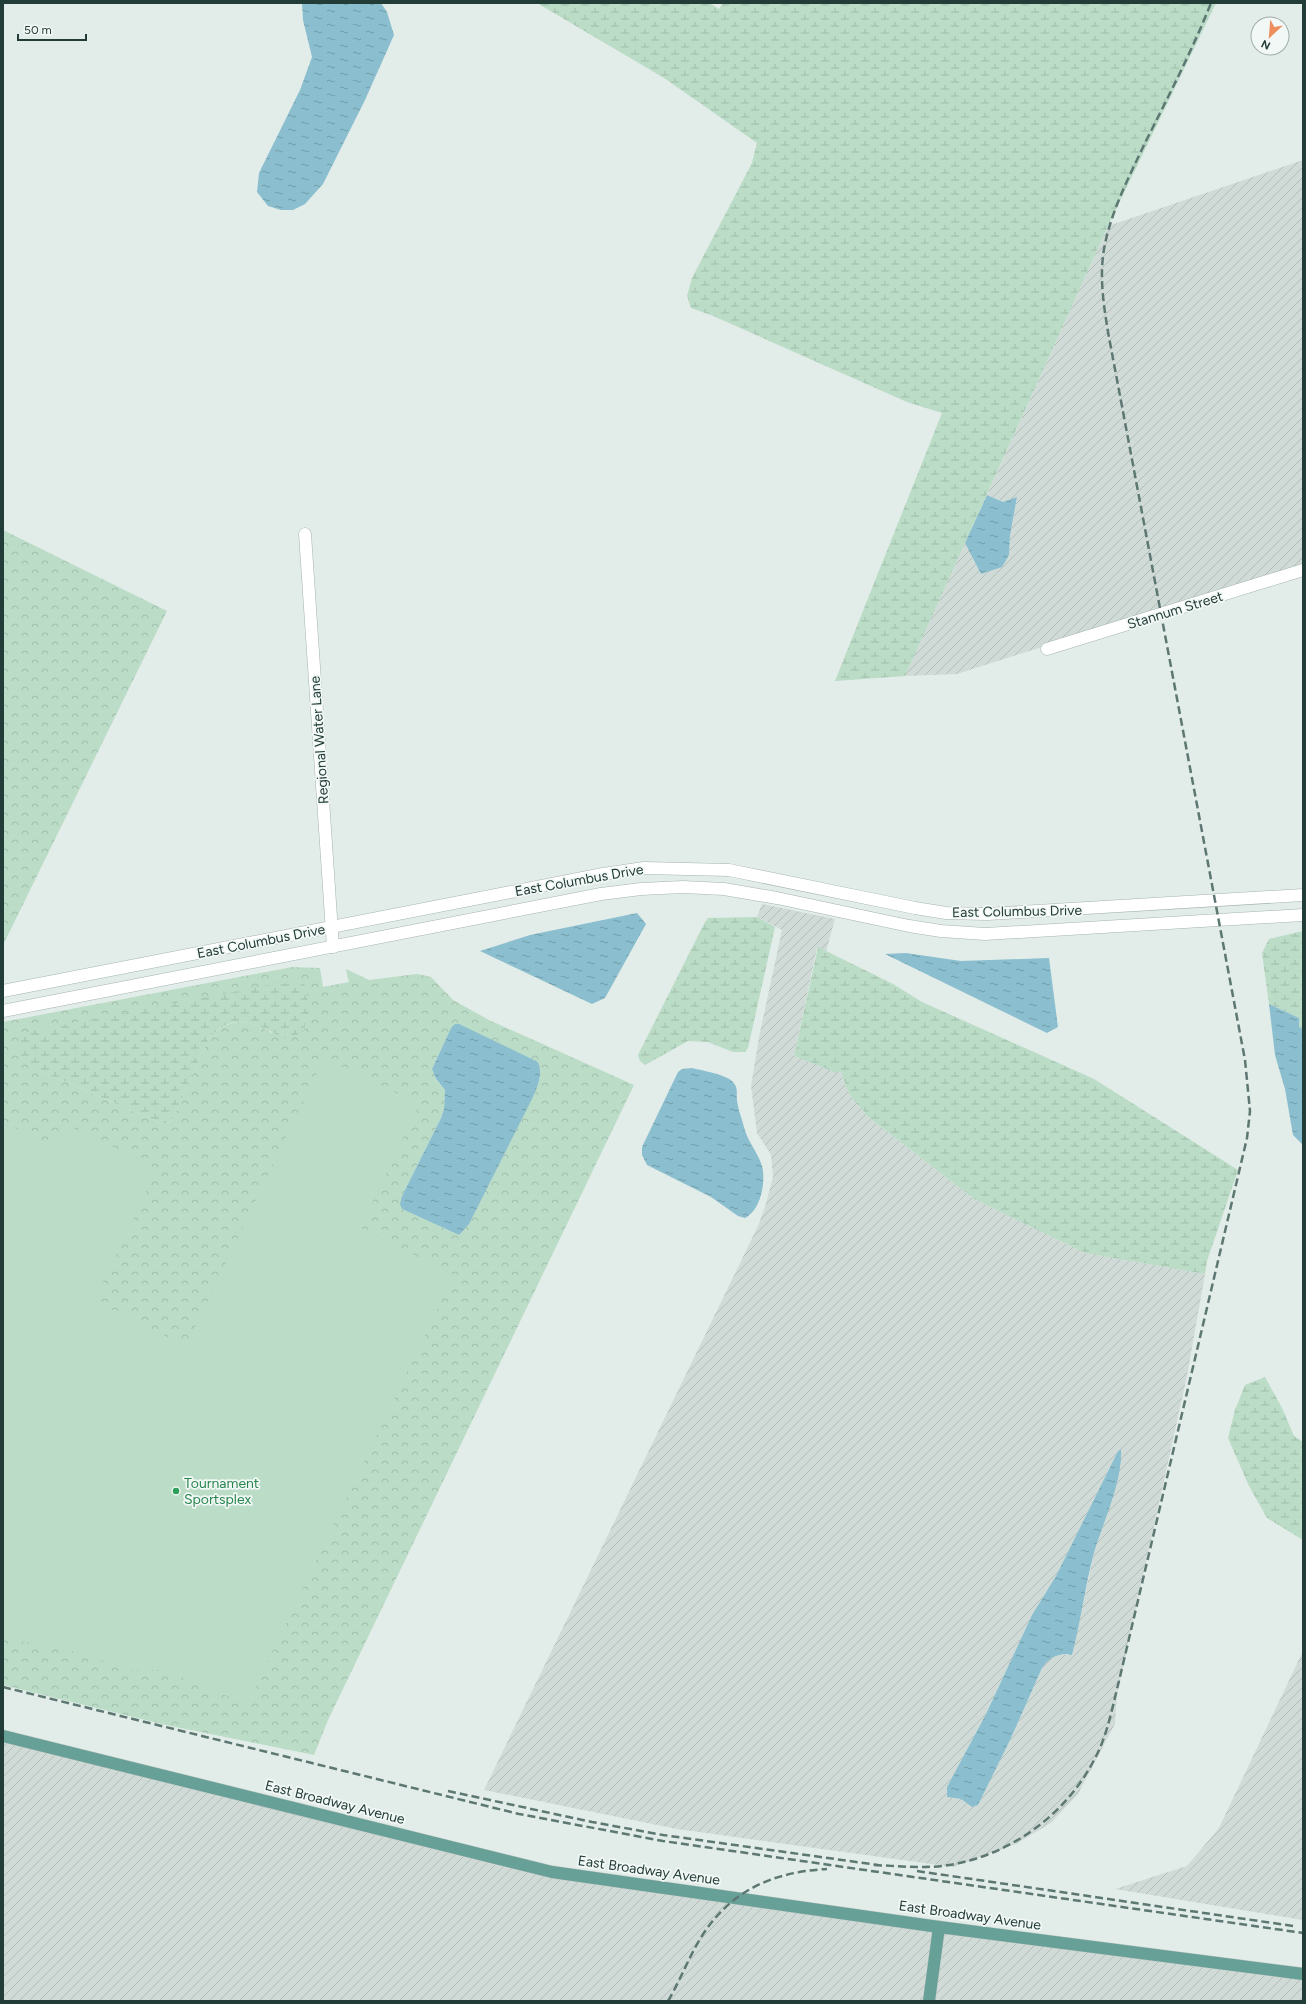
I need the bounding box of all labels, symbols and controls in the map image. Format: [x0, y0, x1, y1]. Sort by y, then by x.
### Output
scale bar [18, 16, 86, 42]
north arrow [1250, 16, 1290, 56]
text: 50 m [24, 23, 52, 37]
text: N [1259, 37, 1273, 52]
street label: Stannum Street [1125, 588, 1225, 633]
street label: Regional Water Lane [307, 675, 332, 805]
street label: East Columbus Drive [514, 861, 645, 900]
street label: East Columbus Drive [952, 902, 1083, 921]
street label: East Columbus Drive [196, 921, 327, 962]
place label: Tournament Sportsplex [184, 1475, 259, 1508]
marker: Tournament Sportsplex [171, 1486, 181, 1496]
street label: East Broadway Avenue [263, 1777, 407, 1828]
street label: East Broadway Avenue [577, 1852, 721, 1889]
street label: East Broadway Avenue [898, 1897, 1042, 1934]

